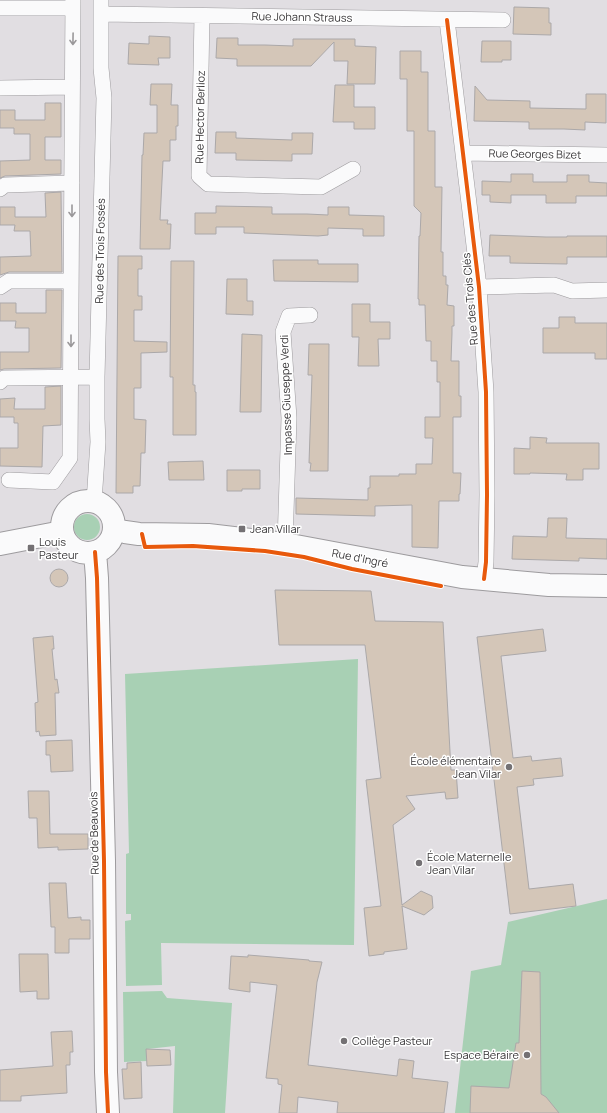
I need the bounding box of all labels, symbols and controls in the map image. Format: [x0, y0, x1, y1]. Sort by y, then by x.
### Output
street label: Rue Johann Strauss [252, 8, 353, 25]
one-way arrow [69, 32, 77, 45]
street label: Rue Hector Berlioz [191, 70, 208, 164]
street label: Rue Georges Bizet [488, 145, 582, 162]
street label: Rue des Trois Fossés [91, 198, 108, 304]
one-way arrow [68, 204, 76, 217]
street label: Rue des Trois Clés [458, 252, 481, 346]
one-way arrow [67, 334, 75, 347]
street label: Impasse Giuseppe Verdi [276, 334, 295, 456]
place label: Jean Villar [250, 521, 300, 536]
marker: Jean Villar [237, 524, 247, 534]
place label: Louis Pasteur [39, 534, 78, 562]
marker: Louis Pasteur [26, 543, 36, 553]
street label: Rue d'Ingré [331, 545, 390, 570]
place label: École élémentaire Jean Vilar [410, 753, 502, 781]
marker: École élémentaire Jean Vilar [504, 762, 514, 772]
street label: Rue de Beauvois [85, 791, 102, 875]
place label: École Maternelle Jean Vilar [427, 849, 512, 877]
marker: École Maternelle Jean Vilar [414, 858, 424, 868]
place label: Collège Pasteur [352, 1033, 433, 1048]
marker: Collège Pasteur [339, 1036, 349, 1046]
place label: Espace Béraire [444, 1047, 520, 1062]
marker: Espace Béraire [522, 1050, 532, 1060]

